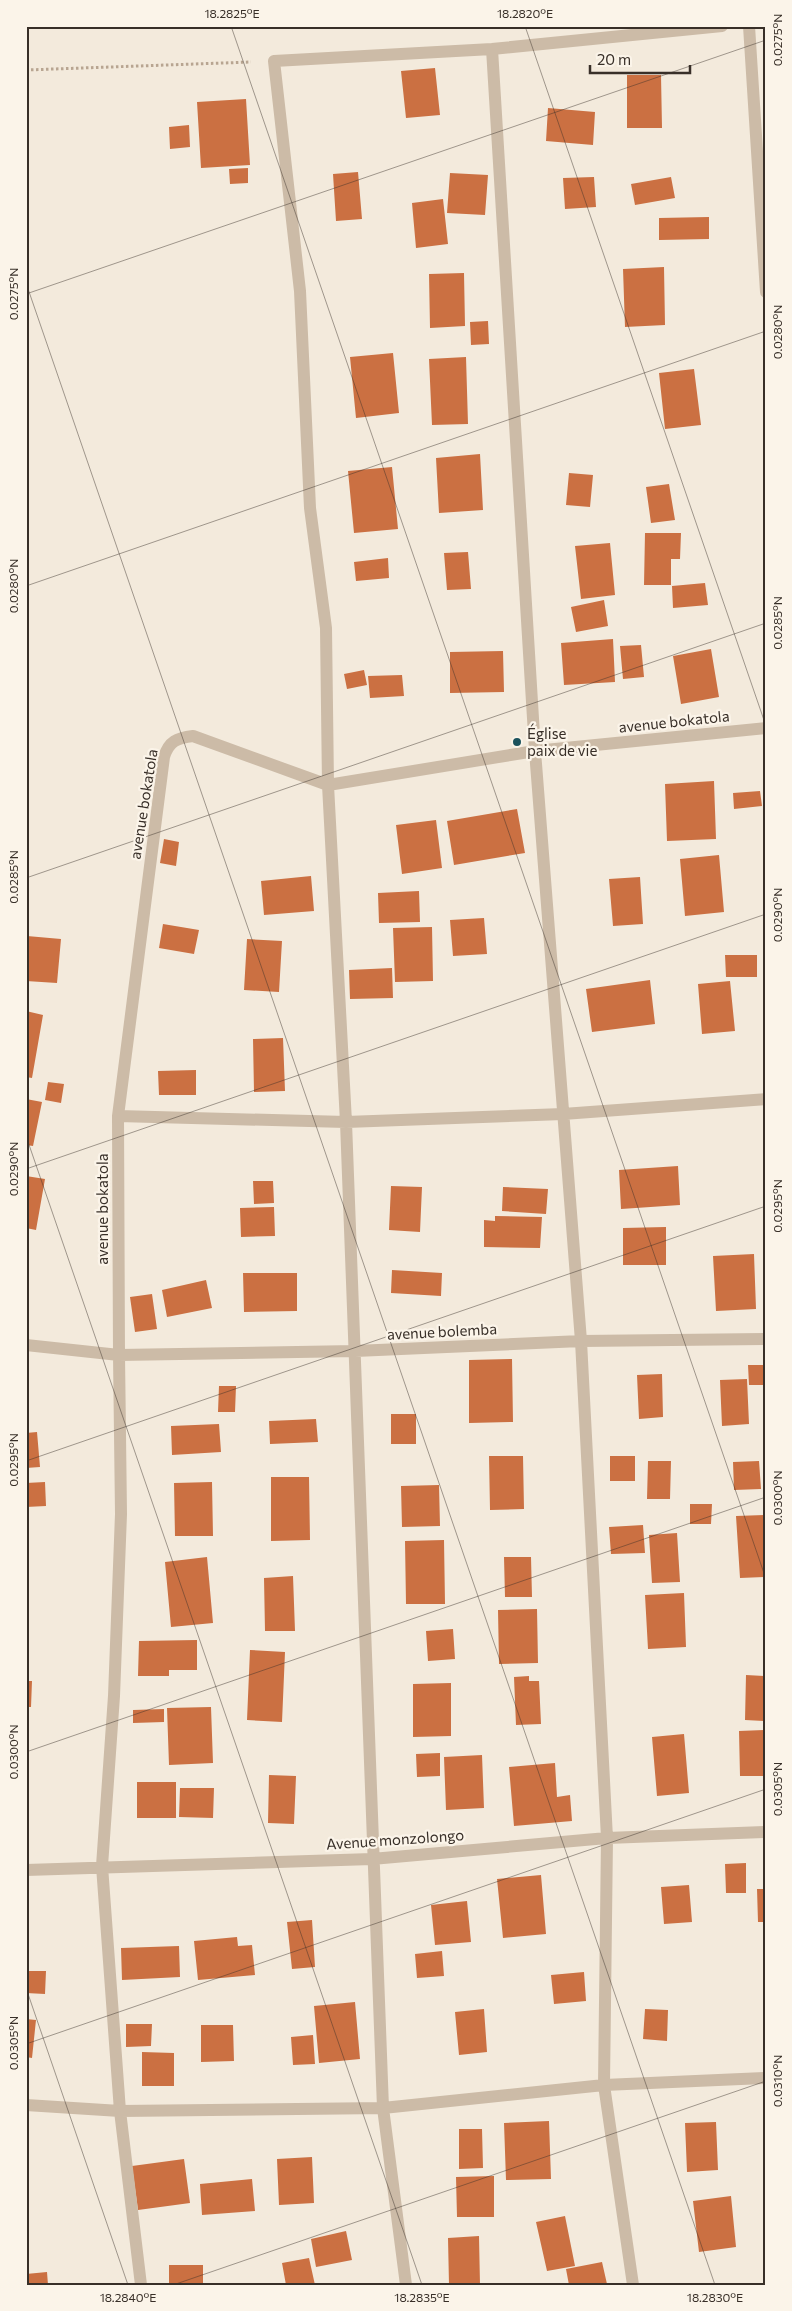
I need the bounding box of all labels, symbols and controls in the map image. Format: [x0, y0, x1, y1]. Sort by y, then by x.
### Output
text: 18.2825°E [204, 6, 260, 20]
text: 18.2820°E [497, 6, 553, 20]
text: 0.0275°N [770, 14, 784, 66]
scale bar [590, 42, 690, 74]
text: 20 m [597, 50, 631, 68]
text: 0.0275°N [6, 268, 20, 320]
text: 0.0280°N [770, 305, 784, 359]
text: 0.0280°N [6, 559, 20, 613]
text: 0.0285°N [770, 596, 784, 650]
street label: avenue bokatola [618, 706, 730, 736]
place label: Église paix de vie [527, 723, 597, 759]
marker: Église paix de vie [511, 736, 523, 748]
street label: avenue bokatola [125, 748, 161, 860]
text: 0.0285°N [6, 850, 20, 904]
text: 0.0290°N [770, 888, 784, 942]
text: 0.0290°N [6, 1142, 20, 1196]
street label: avenue bokatola [93, 1153, 111, 1265]
text: 0.0295°N [770, 1179, 784, 1233]
street label: avenue bolemba [387, 1319, 497, 1343]
text: 0.0295°N [6, 1433, 20, 1487]
text: 0.0300°N [770, 1470, 784, 1526]
text: 0.0300°N [6, 1724, 20, 1780]
text: 0.0305°N [770, 1762, 784, 1816]
street label: Avenue monzolongo [325, 1825, 465, 1853]
text: 0.0305°N [6, 2016, 20, 2070]
text: 0.0310°N [770, 2055, 784, 2107]
text: 18.2840°E [100, 2290, 156, 2304]
text: 18.2835°E [394, 2290, 450, 2304]
text: 18.2830°E [687, 2290, 743, 2304]

